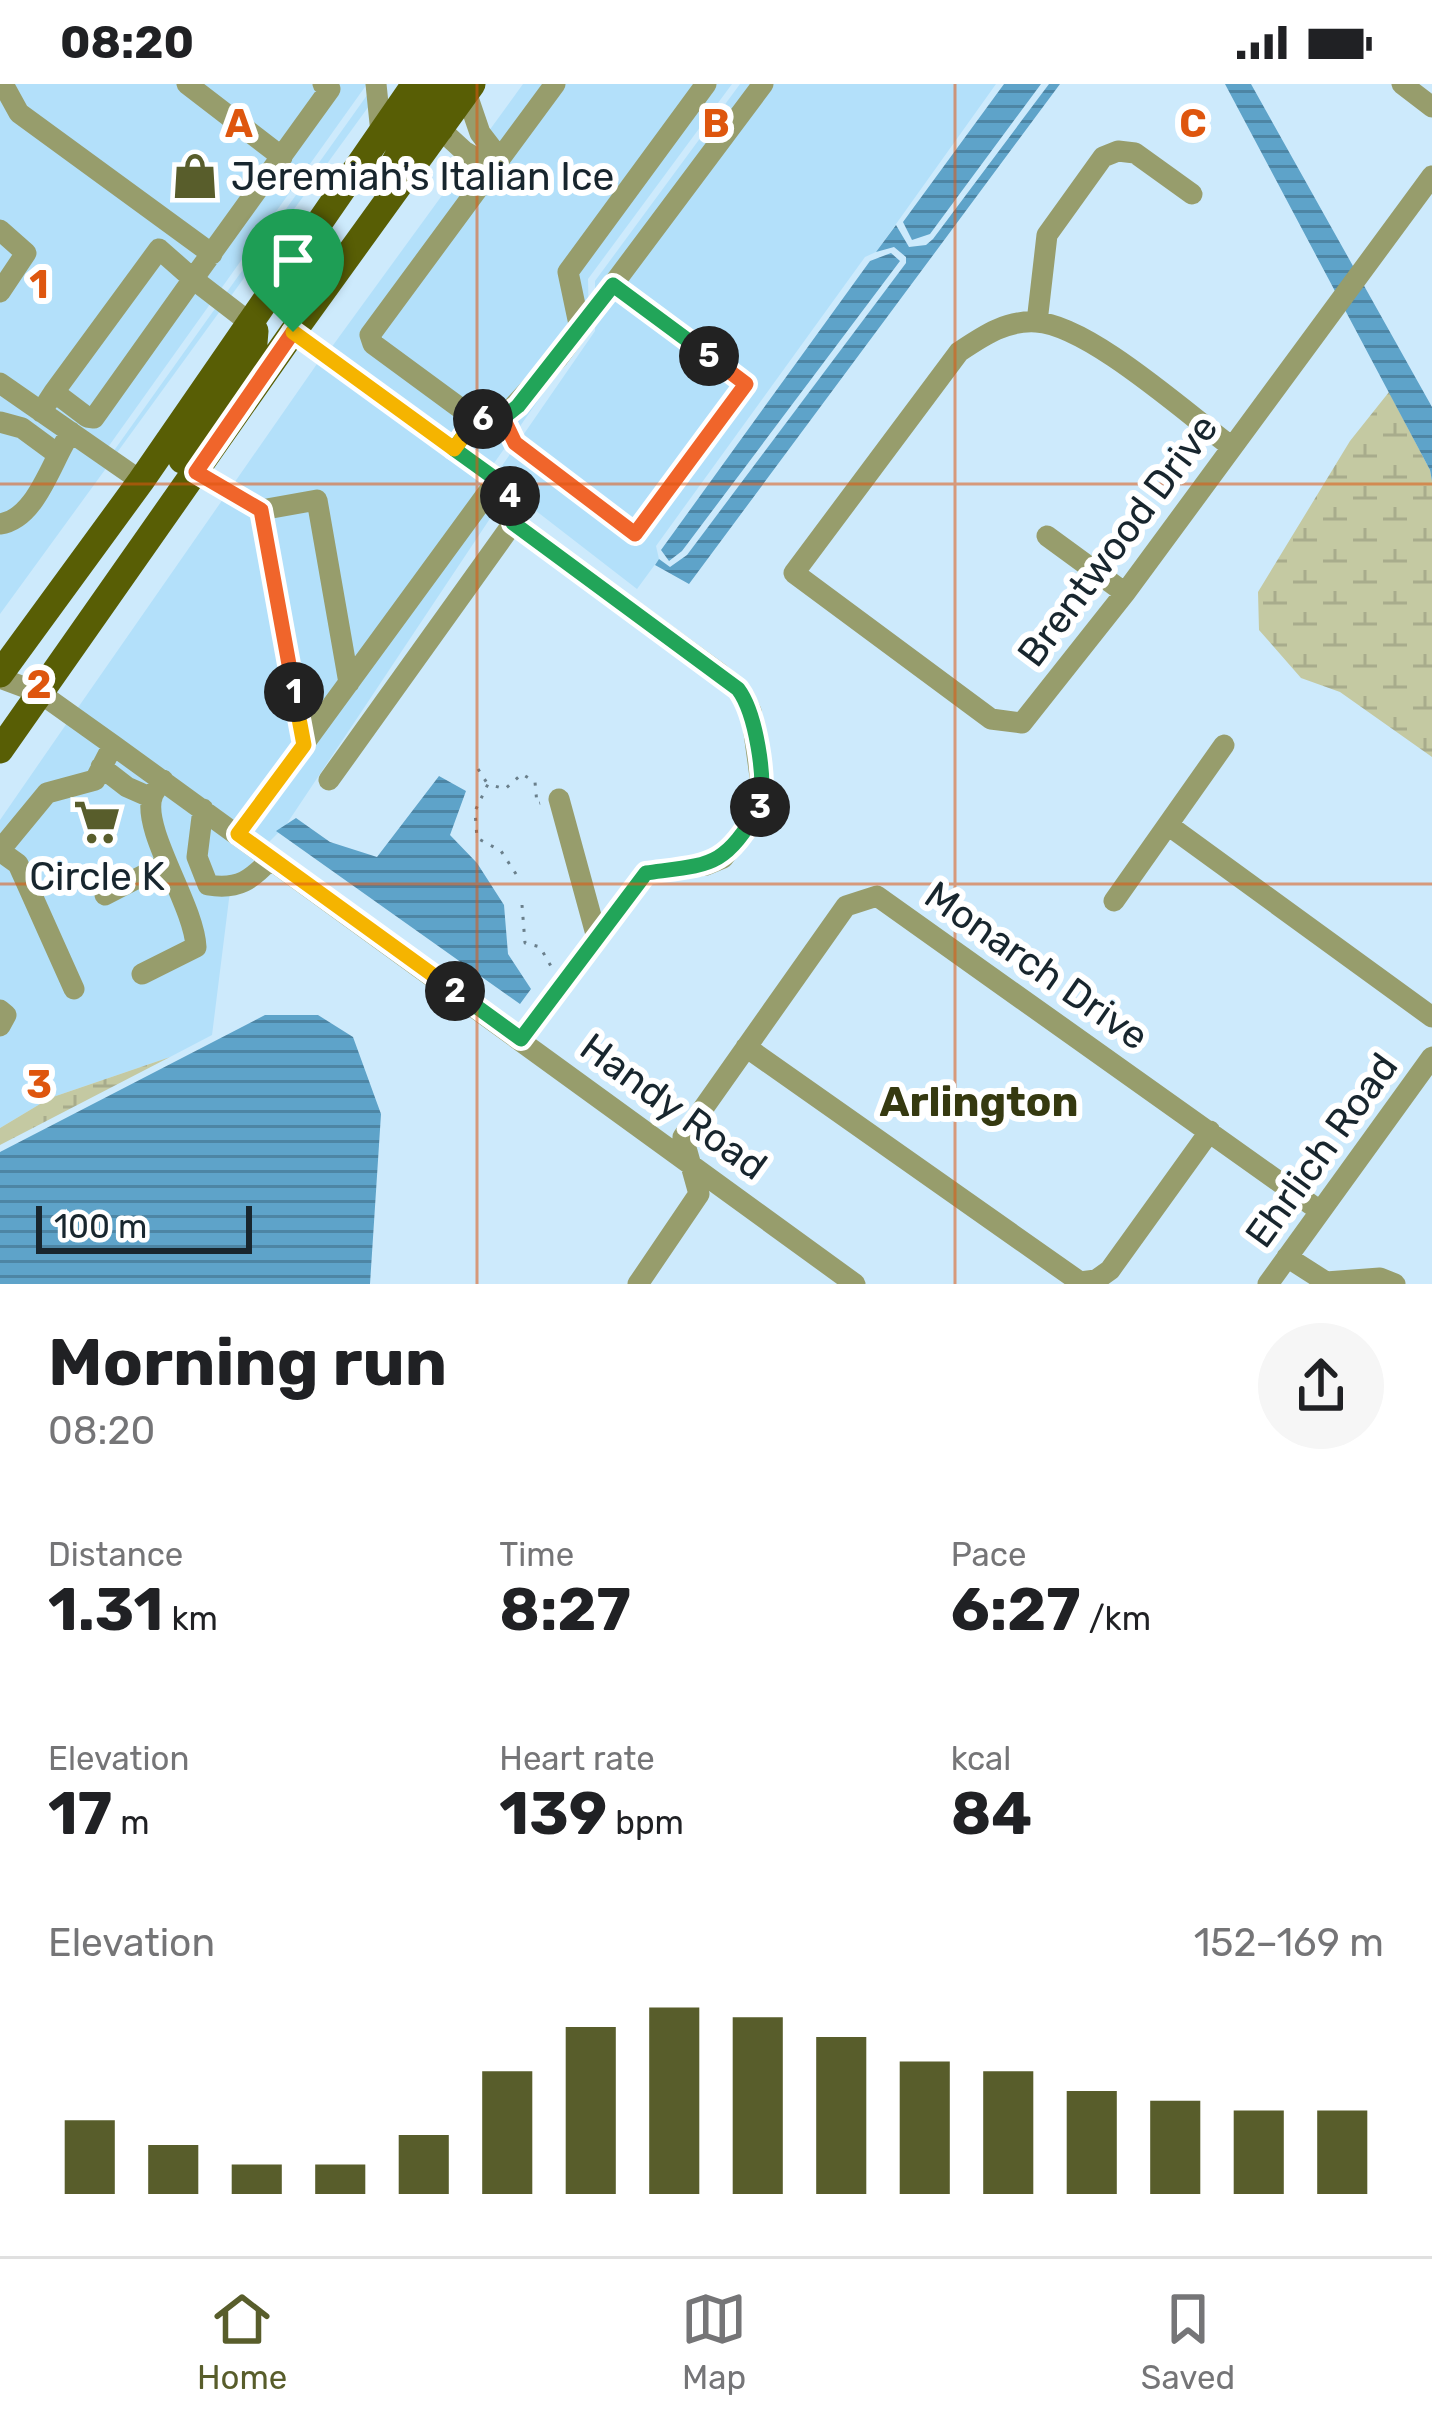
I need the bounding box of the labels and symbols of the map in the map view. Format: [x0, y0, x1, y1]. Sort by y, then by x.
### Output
text: A [225, 101, 253, 147]
text: B [702, 101, 730, 147]
text: C [1179, 101, 1207, 147]
shop icon: Jeremiah's Italian Ice [170, 151, 220, 201]
place label: Jeremiah's Italian Ice [231, 154, 614, 200]
pin [242, 209, 344, 332]
text: 1 [29, 262, 49, 308]
pin: 5 [679, 326, 739, 386]
pin: 6 [453, 389, 513, 449]
street label: Brentwood Drive [1008, 406, 1227, 675]
pin: 4 [480, 466, 540, 526]
text: 2 [26, 662, 52, 708]
pin: 1 [264, 662, 324, 722]
pin: 3 [730, 777, 790, 837]
supermarket icon: Circle K [72, 797, 122, 847]
place label: Circle K [29, 854, 165, 900]
street label: Monarch Drive [916, 872, 1157, 1060]
pin: 2 [425, 961, 485, 1021]
street label: Handy Road [571, 1024, 775, 1190]
street label: Ehrlich Road [1236, 1045, 1408, 1256]
text: 3 [26, 1062, 52, 1108]
district label: Arlington [879, 1077, 1079, 1127]
scale bar [36, 1200, 252, 1253]

